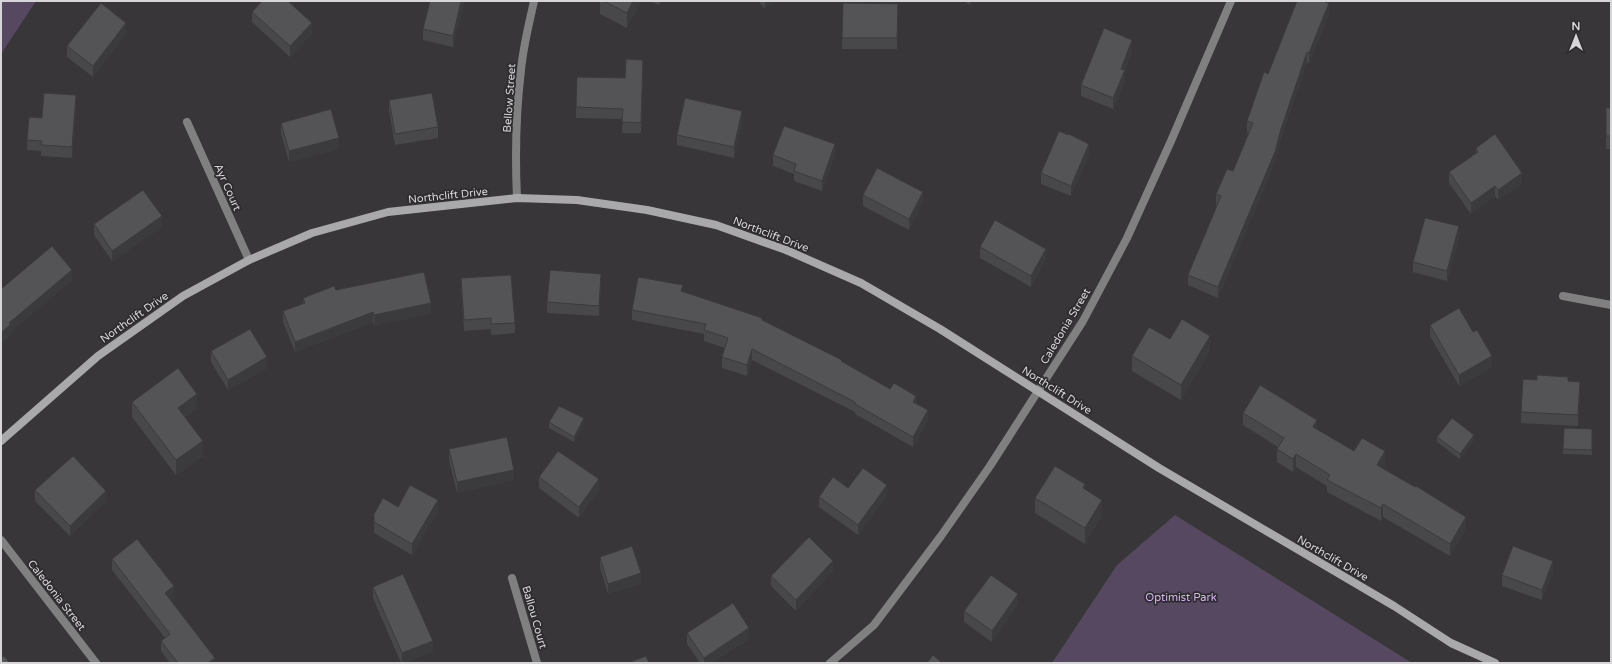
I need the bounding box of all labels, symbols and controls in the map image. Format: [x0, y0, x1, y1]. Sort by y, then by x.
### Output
north arrow [1556, 16, 1596, 56]
text: N [1572, 20, 1580, 33]
street label: Bellow Street [501, 63, 518, 133]
street label: Ayr Court [211, 162, 244, 213]
street label: Northclift Drive [408, 185, 489, 206]
street label: Northclift Drive [731, 214, 811, 255]
street label: Caledonia Street [1038, 286, 1093, 367]
street label: Northclift Drive [98, 289, 171, 346]
street label: Northclift Drive [1019, 364, 1094, 417]
street label: Northclift Drive [1295, 533, 1371, 584]
street label: Caledonia Street [25, 557, 88, 633]
street label: Ballou Court [519, 584, 550, 650]
park label: Optimist Park [1145, 591, 1217, 604]

